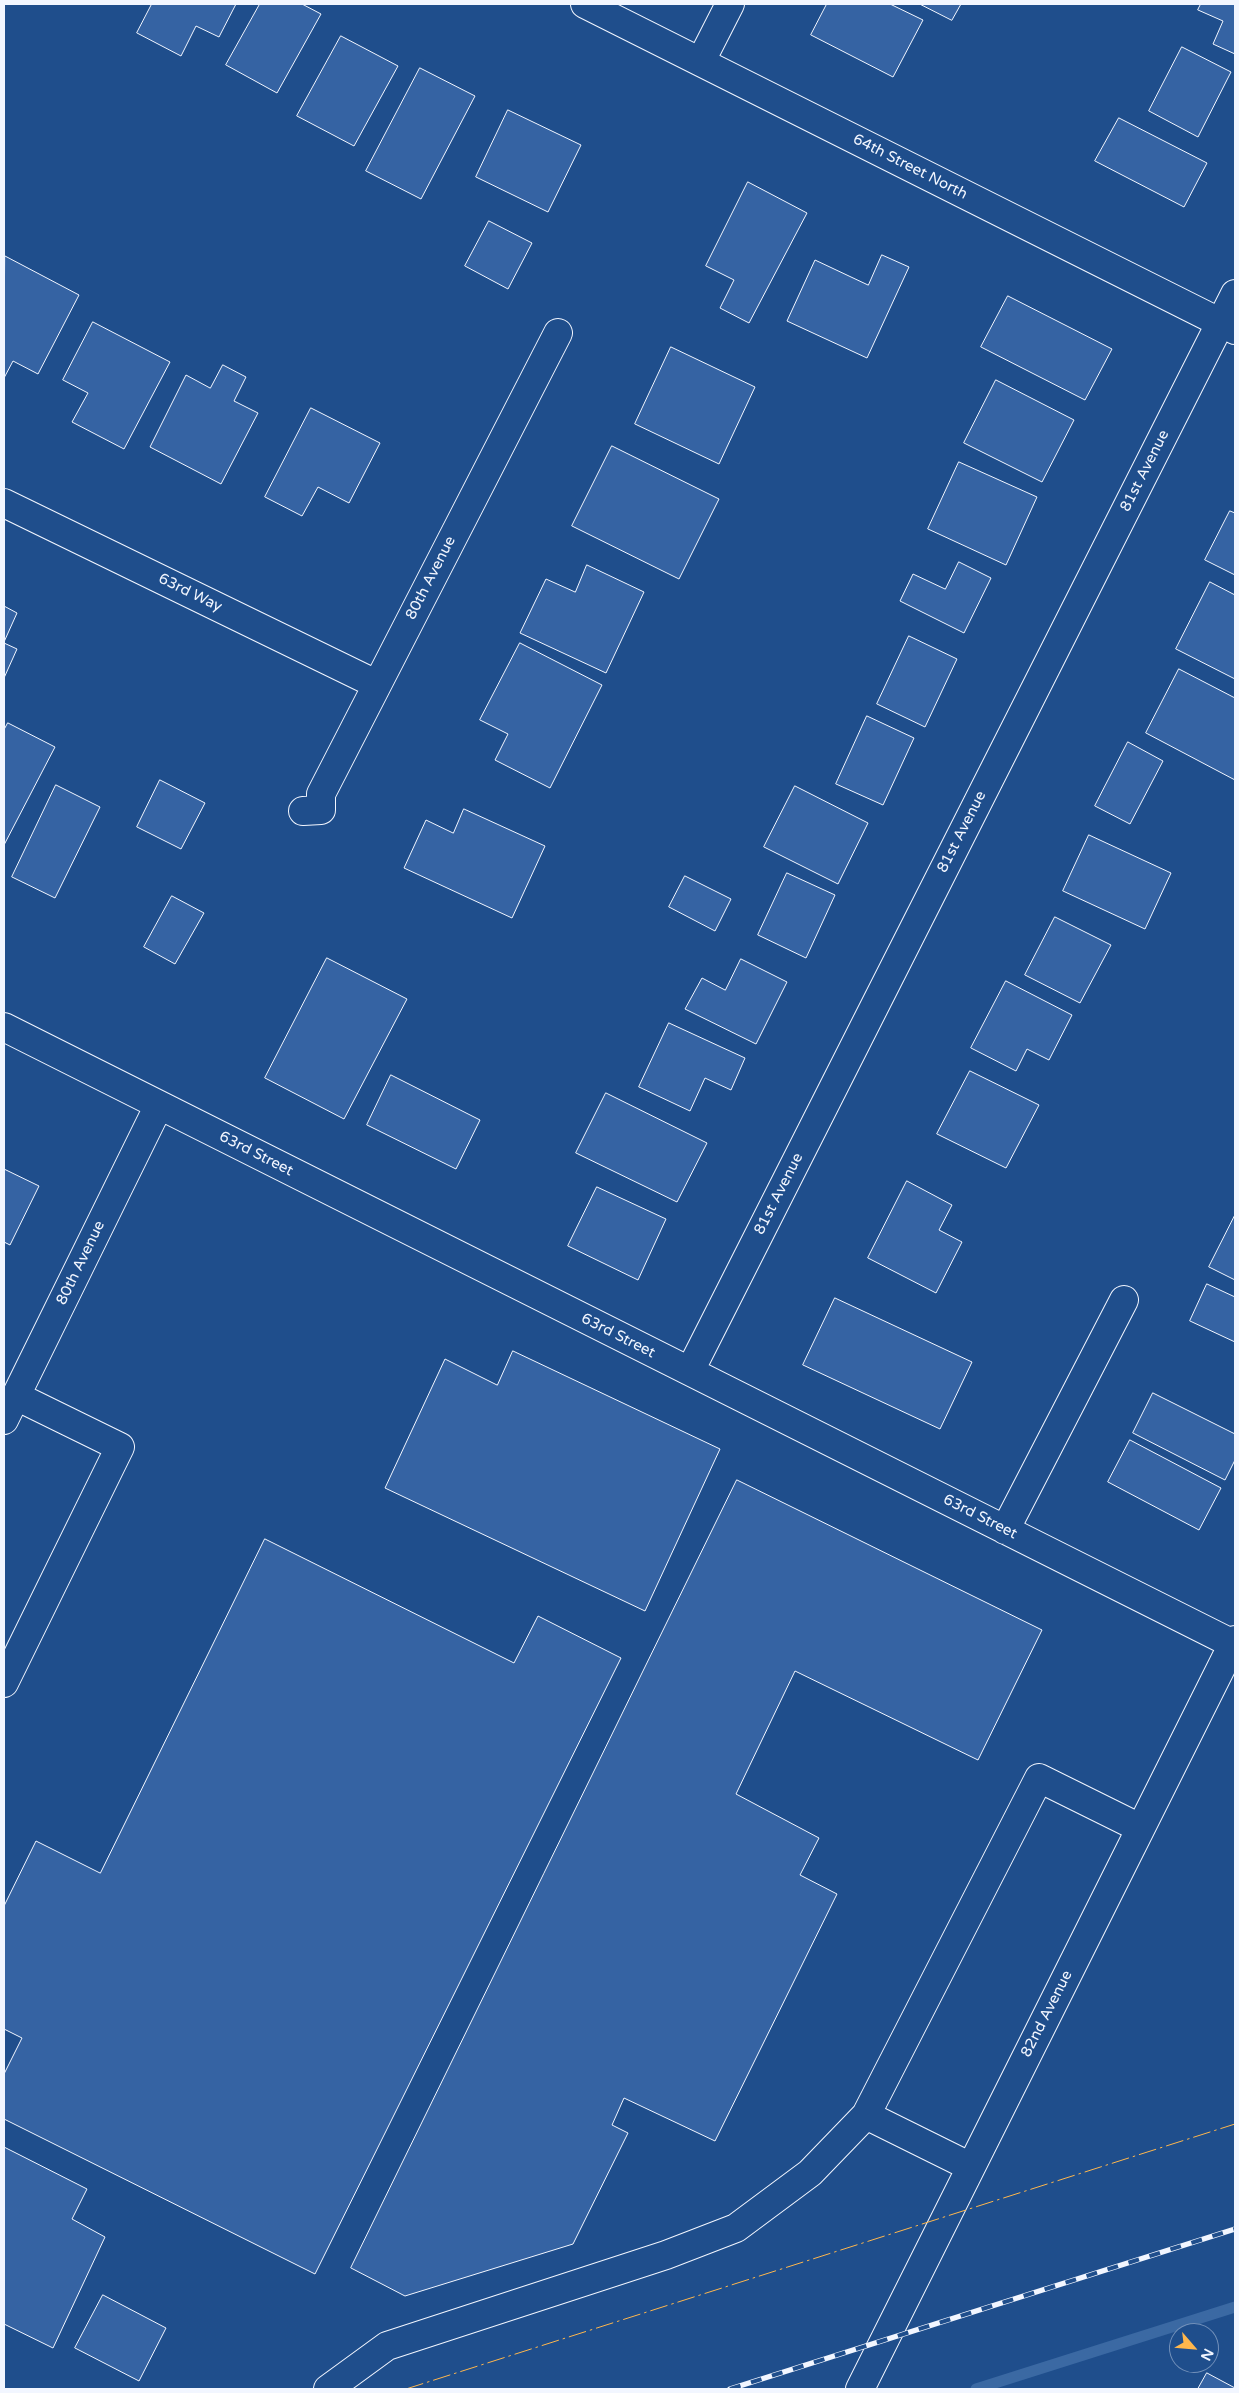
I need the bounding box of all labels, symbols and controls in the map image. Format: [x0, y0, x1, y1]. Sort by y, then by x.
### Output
street label: 64th Street North [850, 130, 970, 204]
street label: 81st Avenue [1117, 427, 1173, 515]
street label: 80th Avenue [402, 533, 460, 623]
street label: 63rd Way [155, 570, 225, 616]
street label: 81st Avenue [934, 788, 990, 876]
street label: 63rd Street [216, 1128, 296, 1180]
street label: 81st Avenue [751, 1150, 807, 1238]
street label: 80th Avenue [53, 1218, 109, 1308]
street label: 63rd Street [578, 1310, 658, 1362]
street label: 63rd Street [940, 1491, 1020, 1543]
street label: 82nd Avenue [1017, 1968, 1077, 2060]
north arrow [1169, 2323, 1219, 2373]
text: N [1197, 2346, 1217, 2363]

